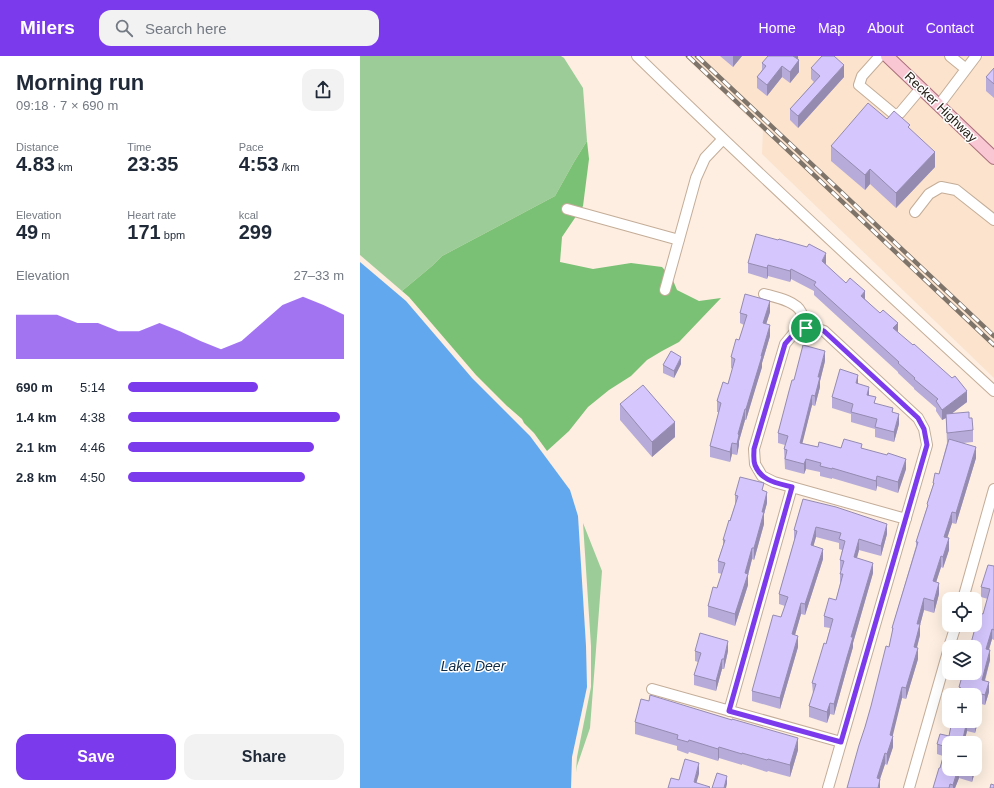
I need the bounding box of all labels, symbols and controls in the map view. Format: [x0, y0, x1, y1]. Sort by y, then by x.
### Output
search box [99, 10, 379, 46]
text: Milers [20, 17, 75, 38]
icon: search [113, 17, 135, 39]
text: Search here [145, 20, 227, 37]
text: Home [759, 20, 796, 36]
text: Map [818, 20, 845, 36]
text: About [867, 20, 904, 36]
text: Contact [926, 20, 974, 36]
button: share [302, 69, 344, 111]
street label: Recker Highway [902, 69, 981, 146]
text: Morning run [16, 70, 144, 95]
text: 09:18 · 7 × 690 m [16, 98, 118, 113]
text: Distance [16, 141, 59, 153]
text: Time [127, 141, 151, 153]
text: Pace [239, 141, 264, 153]
text: 4.83 [16, 153, 55, 175]
text: 23:35 [127, 153, 178, 175]
text: 4:53 [239, 153, 279, 175]
text: km [55, 161, 73, 173]
text: /km [279, 161, 299, 173]
text: Elevation [16, 209, 61, 221]
text: Heart rate [127, 209, 176, 221]
text: kcal [239, 209, 258, 221]
text: 49 [16, 221, 38, 243]
text: 171 [127, 221, 161, 243]
text: 299 [239, 221, 272, 243]
text: m [38, 229, 50, 241]
text: bpm [161, 229, 185, 241]
text: Elevation [16, 268, 69, 283]
text: 27–33 m [293, 268, 344, 283]
pin [789, 311, 823, 345]
icon: arrive [795, 317, 817, 339]
text: 690 m [16, 380, 53, 395]
text: 5:14 [80, 380, 105, 395]
text: 1.4 km [16, 410, 56, 425]
text: 4:38 [80, 410, 105, 425]
text: 2.1 km [16, 440, 56, 455]
text: 4:46 [80, 440, 105, 455]
text: 2.8 km [16, 470, 56, 485]
text: 4:50 [80, 470, 105, 485]
map controls [942, 592, 982, 776]
button: locate [942, 592, 982, 632]
button: layers [942, 640, 982, 680]
water label: Lake Deer [441, 658, 507, 674]
button: + [942, 688, 982, 728]
button: Save [16, 734, 176, 780]
button: Share [184, 734, 344, 780]
button: − [942, 736, 982, 776]

